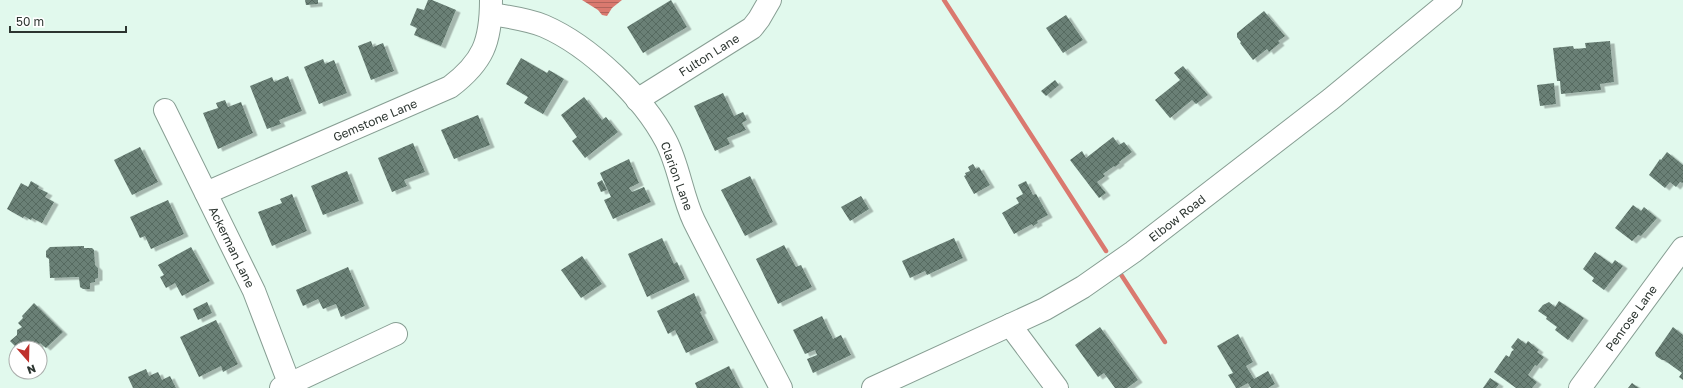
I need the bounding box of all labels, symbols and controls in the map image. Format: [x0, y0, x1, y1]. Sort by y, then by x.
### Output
scale bar [10, 8, 126, 34]
text: 50 m [16, 14, 44, 29]
street label: Fulton Lane [676, 30, 742, 80]
street label: Gemstone Lane [331, 96, 419, 144]
street label: Clarion Lane [658, 139, 696, 213]
street label: Elbow Road [1146, 191, 1208, 245]
street label: Ackerman Lane [206, 204, 258, 290]
street label: Penrose Lane [1602, 282, 1660, 354]
north arrow [8, 340, 48, 380]
text: N [25, 362, 38, 377]

